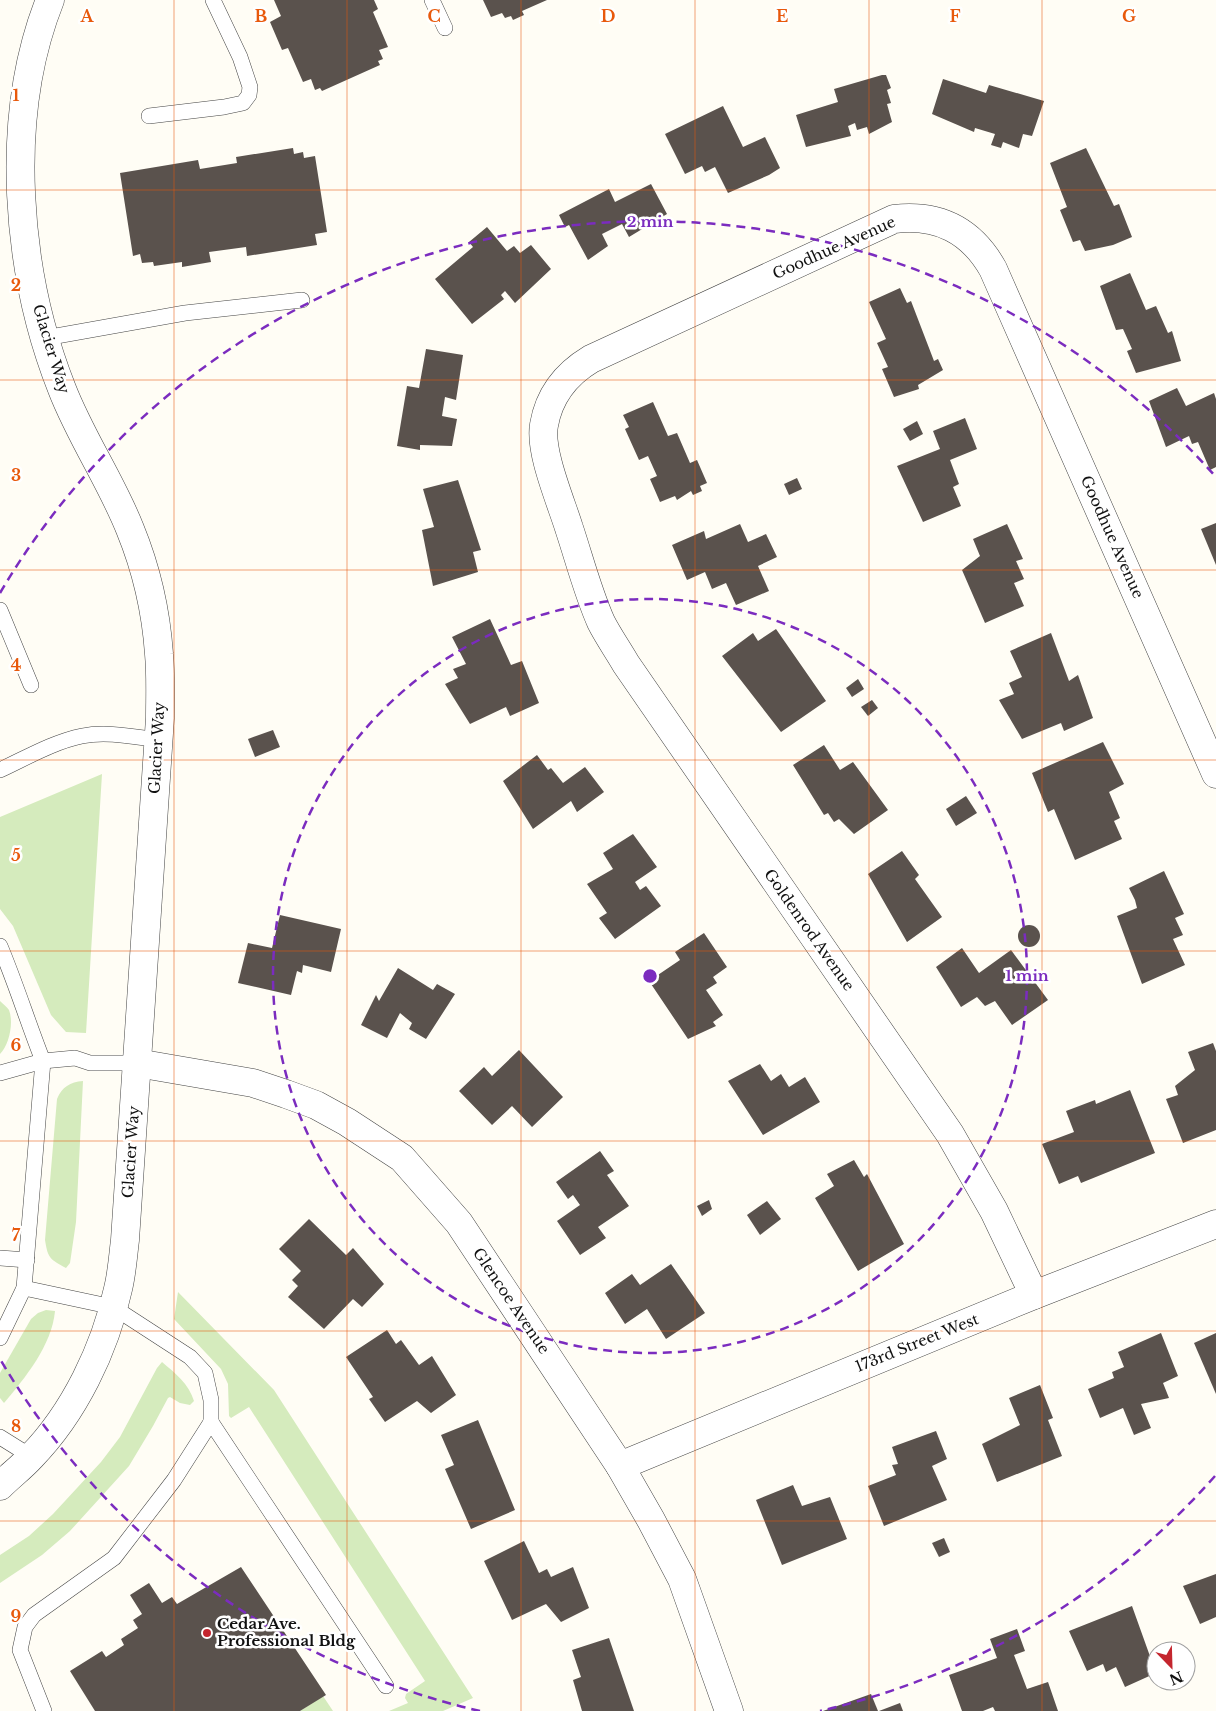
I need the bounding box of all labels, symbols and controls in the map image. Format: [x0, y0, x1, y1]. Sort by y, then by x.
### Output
text: A [80, 6, 95, 26]
text: B [255, 6, 268, 26]
text: C [427, 6, 441, 26]
text: D [601, 6, 615, 26]
text: E [776, 6, 788, 26]
text: F [949, 6, 961, 26]
text: G [1122, 6, 1136, 26]
text: 1 [13, 85, 20, 105]
text: 2 min [627, 212, 673, 231]
street label: Goodhue Avenue [769, 212, 898, 283]
text: 2 [11, 275, 21, 295]
street label: Glacier Way [29, 302, 74, 396]
text: 3 [11, 465, 21, 485]
street label: Goodhue Avenue [1077, 472, 1148, 601]
text: 4 [11, 655, 21, 675]
street label: Glacier Way [145, 701, 168, 795]
text: 5 [11, 845, 21, 865]
street label: Goldenrod Avenue [760, 865, 859, 994]
text: 1 min [1005, 966, 1049, 985]
centre of rings [641, 967, 659, 985]
text: 6 [11, 1035, 22, 1055]
street label: Glacier Way [118, 1105, 143, 1199]
text: 7 [12, 1225, 21, 1245]
street label: Glencoe Avenue [469, 1244, 554, 1357]
street label: 173rd Street West [852, 1309, 982, 1376]
text: 8 [11, 1416, 21, 1436]
text: 9 [11, 1606, 22, 1626]
place label: Cedar Ave. Professional Bldg [217, 1614, 356, 1650]
marker: Cedar Ave. Professional Bldg [201, 1627, 213, 1639]
north arrow [1146, 1641, 1196, 1691]
text: N [1167, 1667, 1186, 1689]

